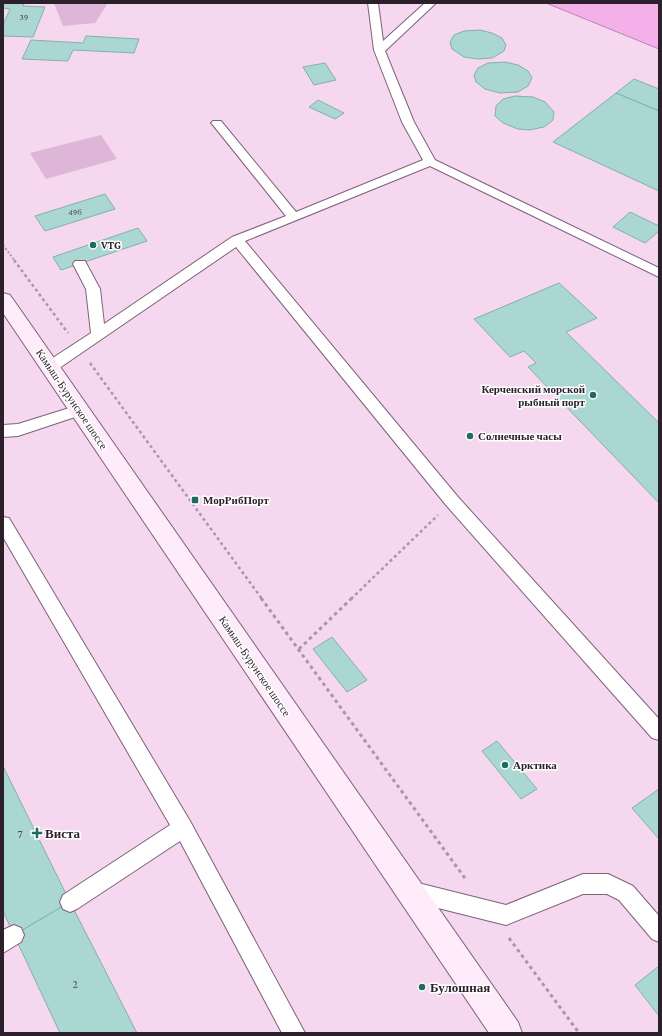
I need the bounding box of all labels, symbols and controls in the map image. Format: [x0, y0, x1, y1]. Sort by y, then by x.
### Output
house number: 39 [20, 12, 29, 22]
house number: 49б [68, 207, 82, 217]
place label: VTG [100, 239, 121, 251]
marker: VTG [88, 240, 98, 250]
street label: Камыш-Бурунское шоссе [34, 347, 110, 452]
place label: Керченский морской рыбный порт [481, 383, 586, 408]
marker: Керченский морской рыбный порт [588, 390, 598, 400]
place label: Солнечные часы [478, 430, 562, 442]
marker: Солнечные часы [465, 431, 475, 441]
place label: МорРибПорт [203, 494, 269, 506]
marker: МорРибПорт [190, 495, 200, 505]
street label: Камыш-Бурунское шоссе [217, 614, 293, 719]
place label: Арктика [513, 759, 557, 771]
marker: Арктика [500, 760, 510, 770]
place label: Виста [45, 826, 80, 841]
house number: 7 [17, 828, 23, 840]
marker: Виста [32, 828, 42, 838]
house number: 2 [72, 978, 78, 990]
place label: Булошная [430, 980, 490, 995]
marker: Булошная [417, 982, 427, 992]

